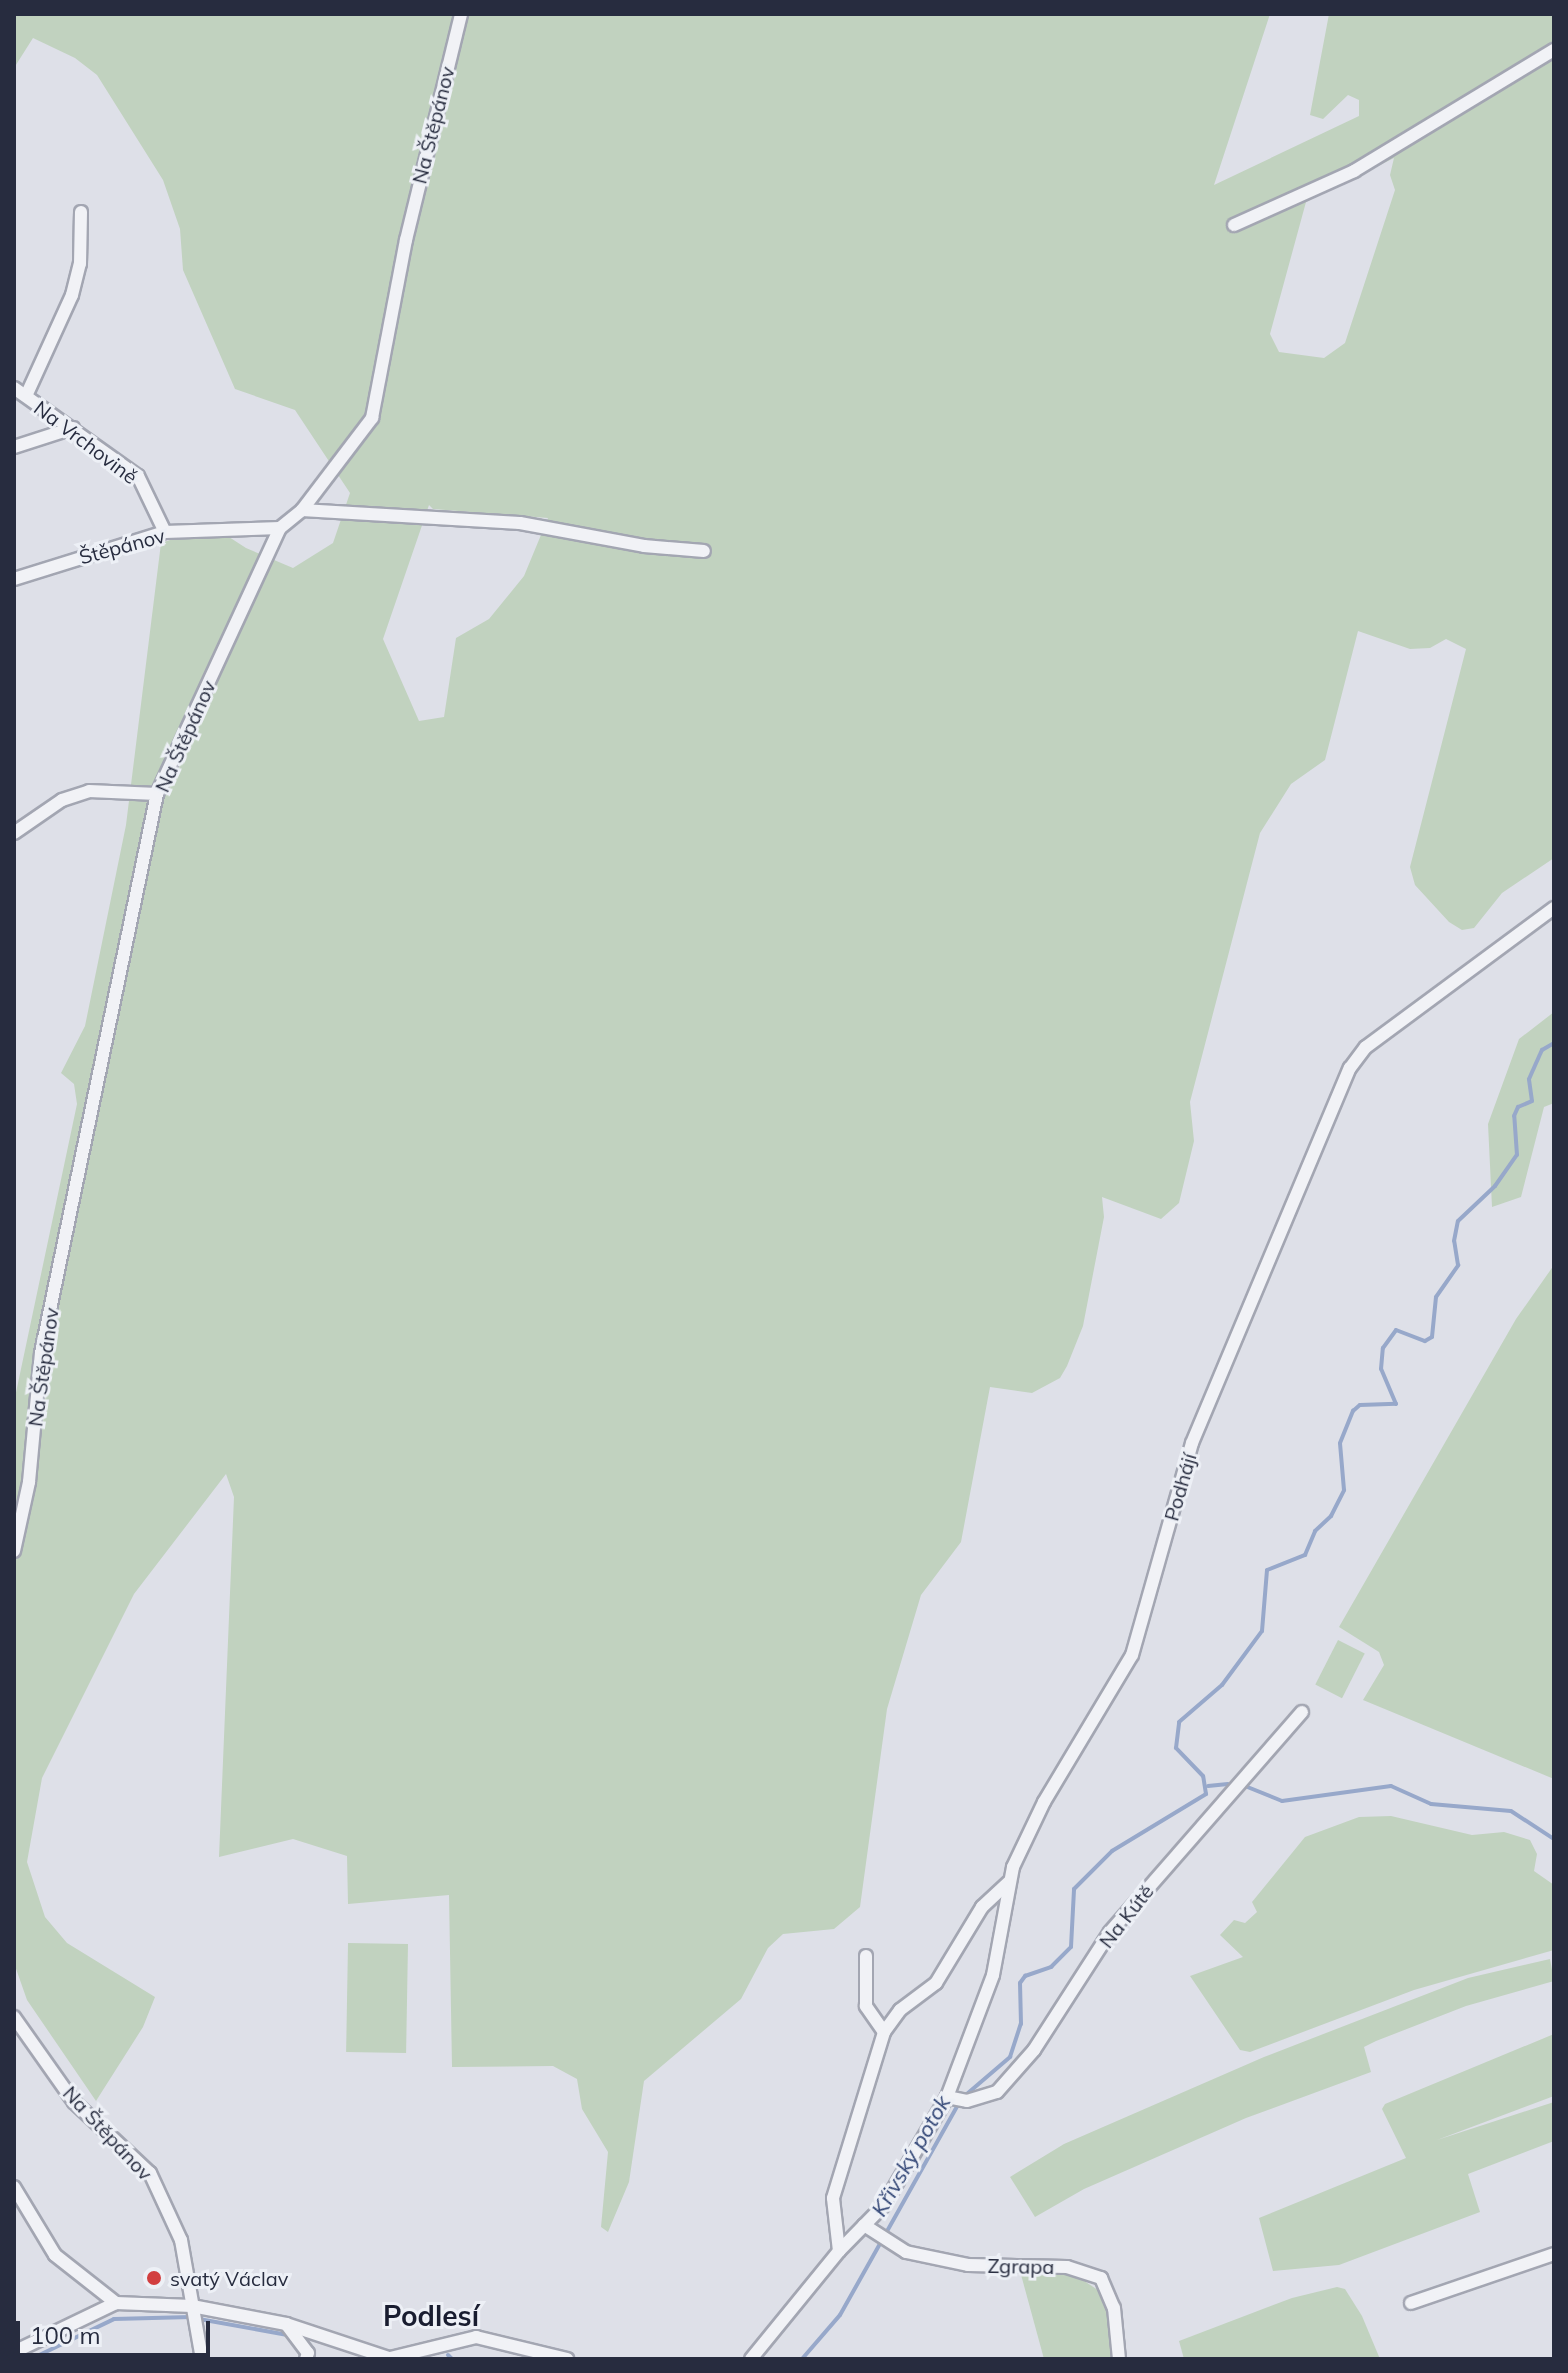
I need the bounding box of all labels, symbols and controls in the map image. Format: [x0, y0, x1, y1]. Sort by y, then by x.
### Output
street label: Na Štěpánov [407, 64, 459, 186]
street label: Na Vrchovině [30, 395, 142, 489]
street label: Štěpánov [76, 523, 168, 569]
street label: Na Štěpánov [150, 676, 220, 796]
street label: Na Štěpánov [23, 1306, 63, 1428]
street label: Podhájí [1159, 1450, 1201, 1524]
street label: Na Kútě [1094, 1879, 1158, 1953]
street label: Na Štěpánov [58, 2081, 158, 2185]
water label: Křivský potok [866, 2091, 956, 2221]
street label: Zgrapa [987, 2253, 1055, 2279]
place label: svatý Václav [170, 2266, 288, 2290]
marker: svatý Václav [145, 2269, 163, 2287]
district label: Podlesí [383, 2299, 479, 2333]
scale bar [20, 2305, 214, 2355]
text: 100 m [30, 2320, 101, 2350]

